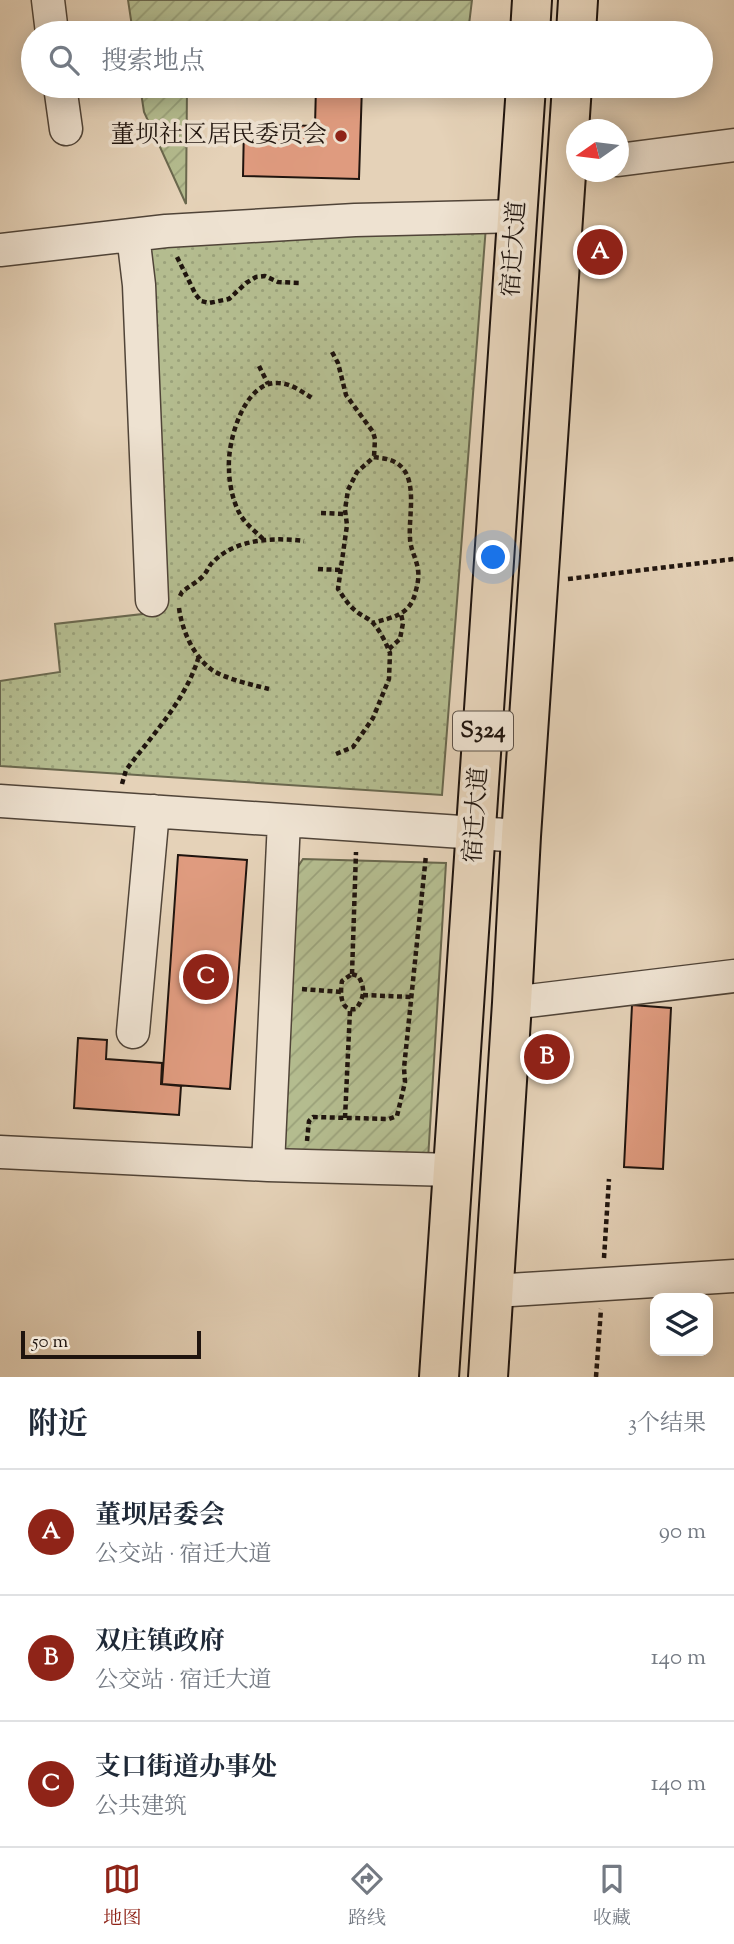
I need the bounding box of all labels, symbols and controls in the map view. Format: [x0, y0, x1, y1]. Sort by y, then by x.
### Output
search box [21, 21, 713, 98]
icon: search [45, 41, 83, 79]
text: 搜索地点 [101, 44, 205, 81]
place label: 董坝社区居民委员会 [111, 119, 327, 153]
north arrow [566, 119, 629, 182]
marker: 董坝社区居民委员会 [333, 128, 349, 144]
street label: 宿迁大道 [495, 200, 535, 298]
pin: A [577, 226, 623, 278]
your location [476, 540, 510, 574]
road number: S324 [453, 712, 513, 750]
street label: 宿迁大道 [457, 766, 497, 864]
pin: C [183, 951, 229, 1003]
pin: B [524, 1031, 570, 1083]
map controls [650, 1293, 713, 1356]
button: layers [650, 1293, 713, 1356]
scale bar [21, 1328, 201, 1360]
text: 50 m [32, 1329, 68, 1356]
text: 附近 [28, 1404, 88, 1447]
text: 3个结果 [628, 1408, 706, 1441]
text: 董坝居委会 [95, 1498, 225, 1535]
text: A [42, 1516, 60, 1549]
text: 90 m [659, 1516, 706, 1549]
text: 公交站 · 宿迁大道 [95, 1539, 272, 1572]
text: 双庄镇政府 [95, 1624, 225, 1661]
text: B [44, 1642, 58, 1675]
text: 140 m [651, 1642, 706, 1675]
text: 公交站 · 宿迁大道 [95, 1665, 272, 1698]
text: 支口街道办事处 [95, 1750, 277, 1787]
text: C [42, 1768, 60, 1801]
text: 140 m [651, 1768, 706, 1801]
text: 公共建筑 [95, 1791, 187, 1824]
tab: 地图 [103, 1860, 141, 1933]
tab: 路线 [348, 1860, 386, 1933]
tab: 收藏 [593, 1860, 631, 1933]

